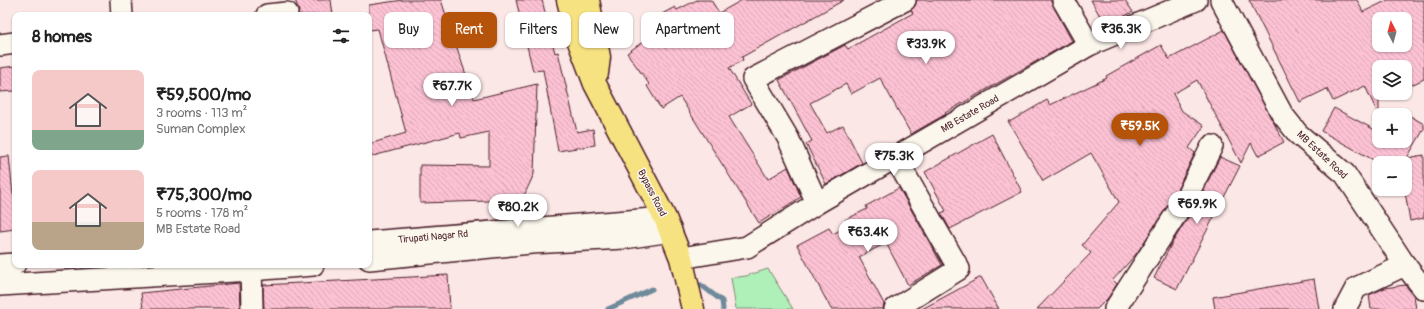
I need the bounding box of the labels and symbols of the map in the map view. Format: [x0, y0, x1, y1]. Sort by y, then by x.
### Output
north arrow [1372, 12, 1412, 52]
pin: ₹36.3K [1088, 16, 1154, 50]
pin: ₹33.9K [893, 31, 959, 65]
pin: ₹67.7K [419, 73, 485, 107]
street label: MB Estate Road [939, 93, 1001, 135]
pin: ₹59.5K [1107, 113, 1173, 147]
street label: MB Estate Road [1294, 128, 1350, 182]
pin: ₹75.3K [861, 143, 927, 177]
street label: Bypass Road [635, 167, 669, 219]
pin: ₹69.9K [1164, 191, 1230, 225]
pin: ₹80.2K [485, 194, 551, 228]
pin: ₹63.4K [835, 219, 901, 253]
street label: Tirupati Nagar Rd [397, 228, 469, 246]

